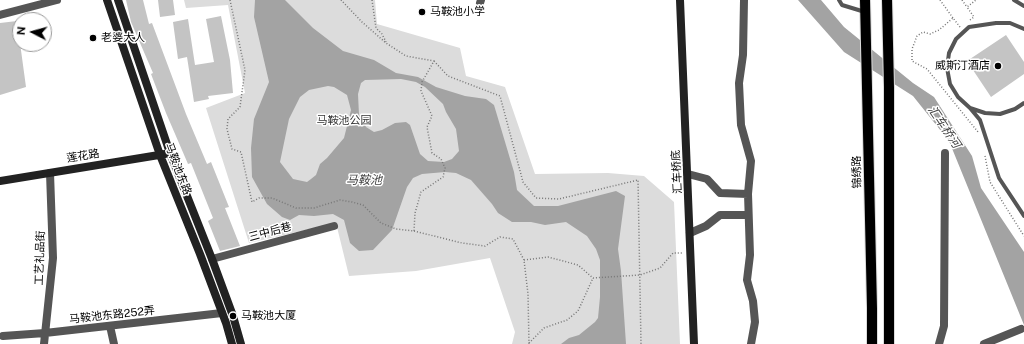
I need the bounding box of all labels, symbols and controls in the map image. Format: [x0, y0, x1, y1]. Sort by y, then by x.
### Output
place label: 马鞍池小学 [430, 5, 485, 19]
marker: 马鞍池小学 [417, 7, 427, 17]
north arrow [12, 12, 52, 52]
text: N [15, 26, 27, 36]
place label: 老婆大人 [101, 31, 145, 45]
marker: 老婆大人 [88, 33, 98, 43]
place label: 威斯汀酒店 [935, 59, 990, 73]
marker: 威斯汀酒店 [993, 61, 1003, 71]
water label: 汇车桥河 [925, 103, 963, 151]
park label: 马鞍池公园 [317, 114, 371, 128]
street label: 马鞍池东路 [162, 141, 194, 197]
street label: 莲花路 [66, 147, 100, 165]
street label: 汇车桥底 [669, 150, 685, 194]
street label: 锦绣路 [850, 155, 864, 189]
water label: 马鞍池 [346, 173, 382, 187]
street label: 三中后巷 [247, 220, 293, 244]
street label: 工艺礼品街 [32, 230, 48, 286]
street label: 马鞍池东路252弄 [68, 304, 156, 326]
place label: 马鞍池大厦 [241, 309, 296, 323]
marker: 马鞍池大厦 [228, 311, 238, 321]

